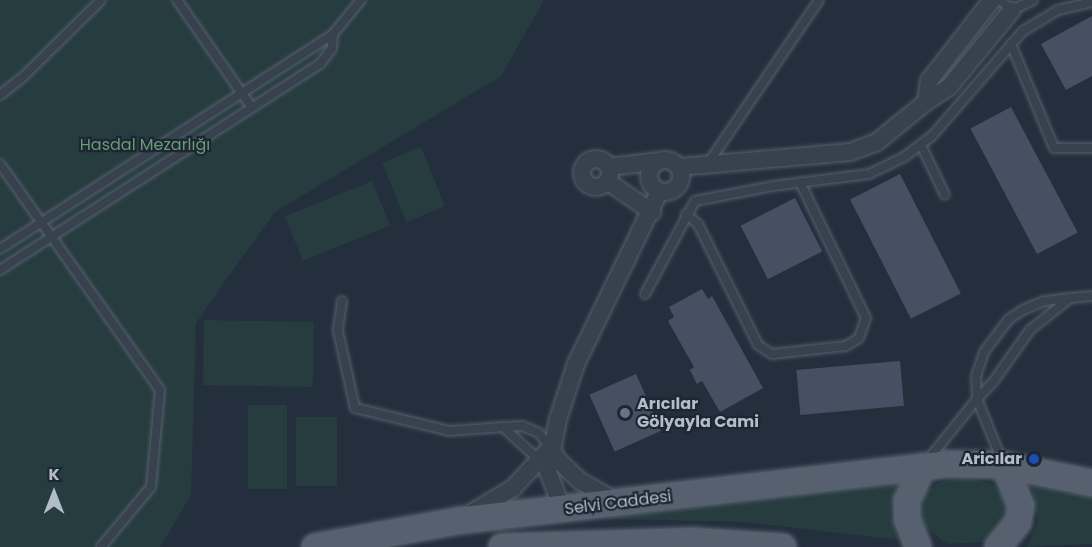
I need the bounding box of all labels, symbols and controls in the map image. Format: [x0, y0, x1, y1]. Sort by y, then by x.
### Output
park label: Hasdal Mezarlığı [80, 135, 210, 155]
place label: Arıcılar Gölyayla Cami [637, 394, 759, 432]
marker: Arıcılar Gölyayla Cami [618, 406, 632, 420]
place label: Aricılar [961, 449, 1022, 469]
marker: Aricılar [1027, 452, 1041, 466]
north arrow [24, 463, 84, 523]
text: K [48, 463, 60, 486]
street label: Selvi Caddesi [564, 487, 672, 519]

